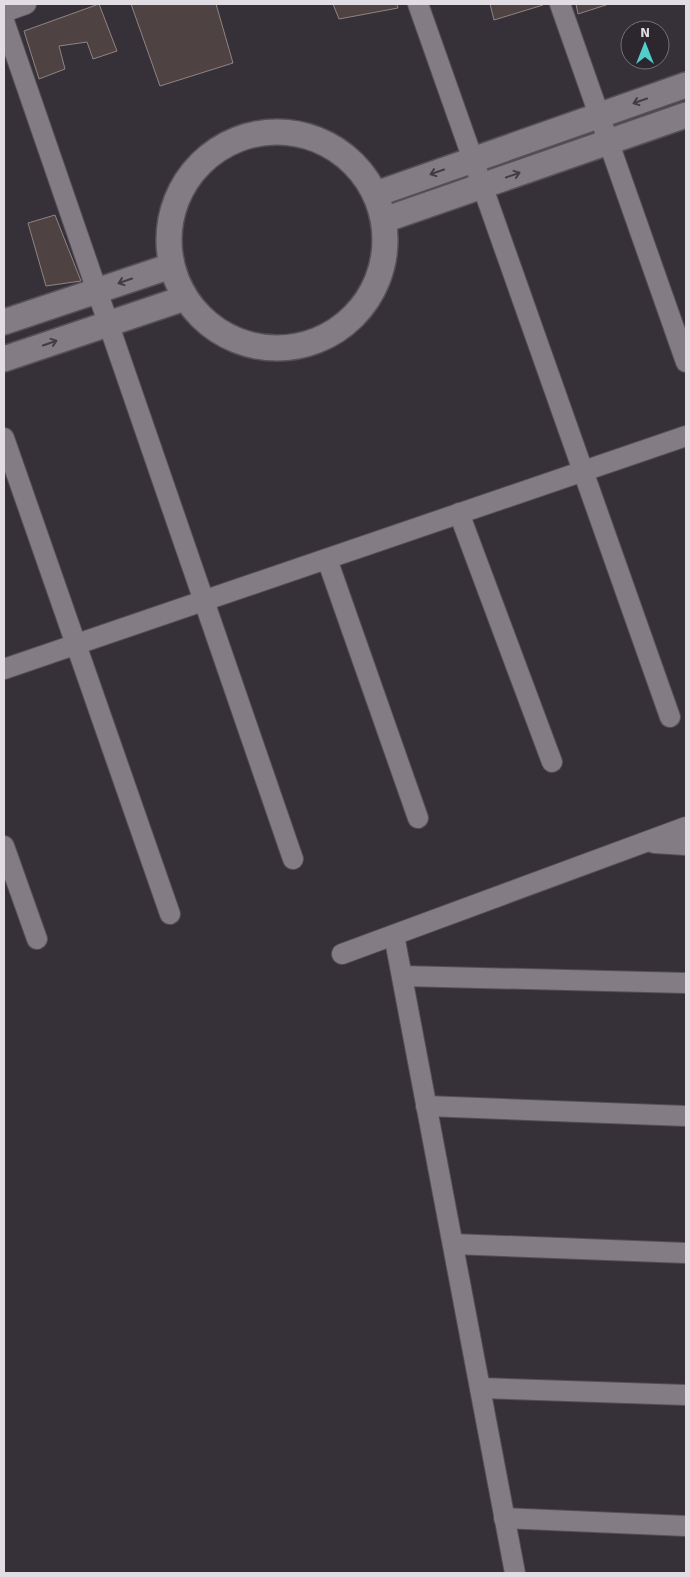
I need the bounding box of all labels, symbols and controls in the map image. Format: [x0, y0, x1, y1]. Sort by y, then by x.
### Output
north arrow [620, 20, 670, 70]
text: N [640, 24, 650, 41]
one-way arrow [632, 97, 648, 107]
one-way arrow [430, 168, 445, 177]
one-way arrow [505, 170, 520, 179]
one-way arrow [118, 277, 133, 286]
one-way arrow [42, 338, 57, 347]

